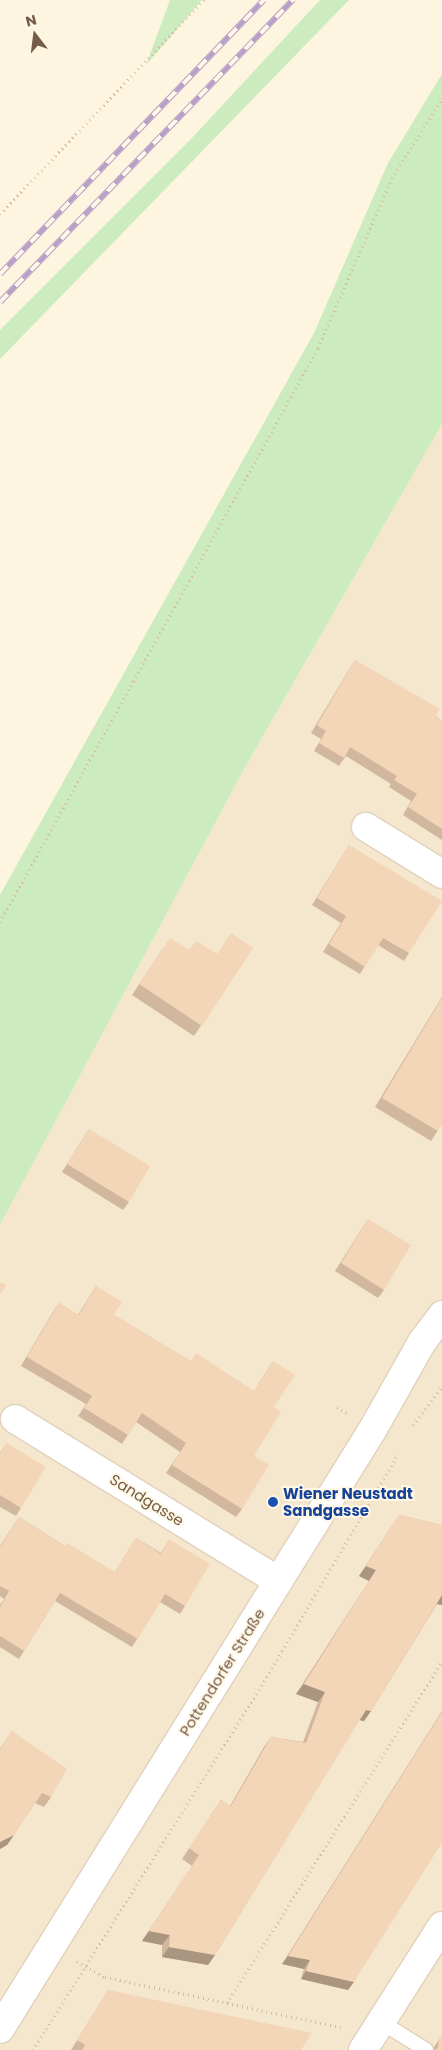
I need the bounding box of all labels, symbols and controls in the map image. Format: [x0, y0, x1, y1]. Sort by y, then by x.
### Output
text: N [23, 9, 39, 32]
north arrow [10, 10, 60, 60]
street label: Sandgasse [107, 1470, 187, 1530]
place label: Wiener Neustadt Sandgasse [283, 1484, 413, 1519]
marker: Wiener Neustadt Sandgasse [267, 1496, 279, 1508]
street label: Pottendorfer Straße [175, 1605, 269, 1739]

